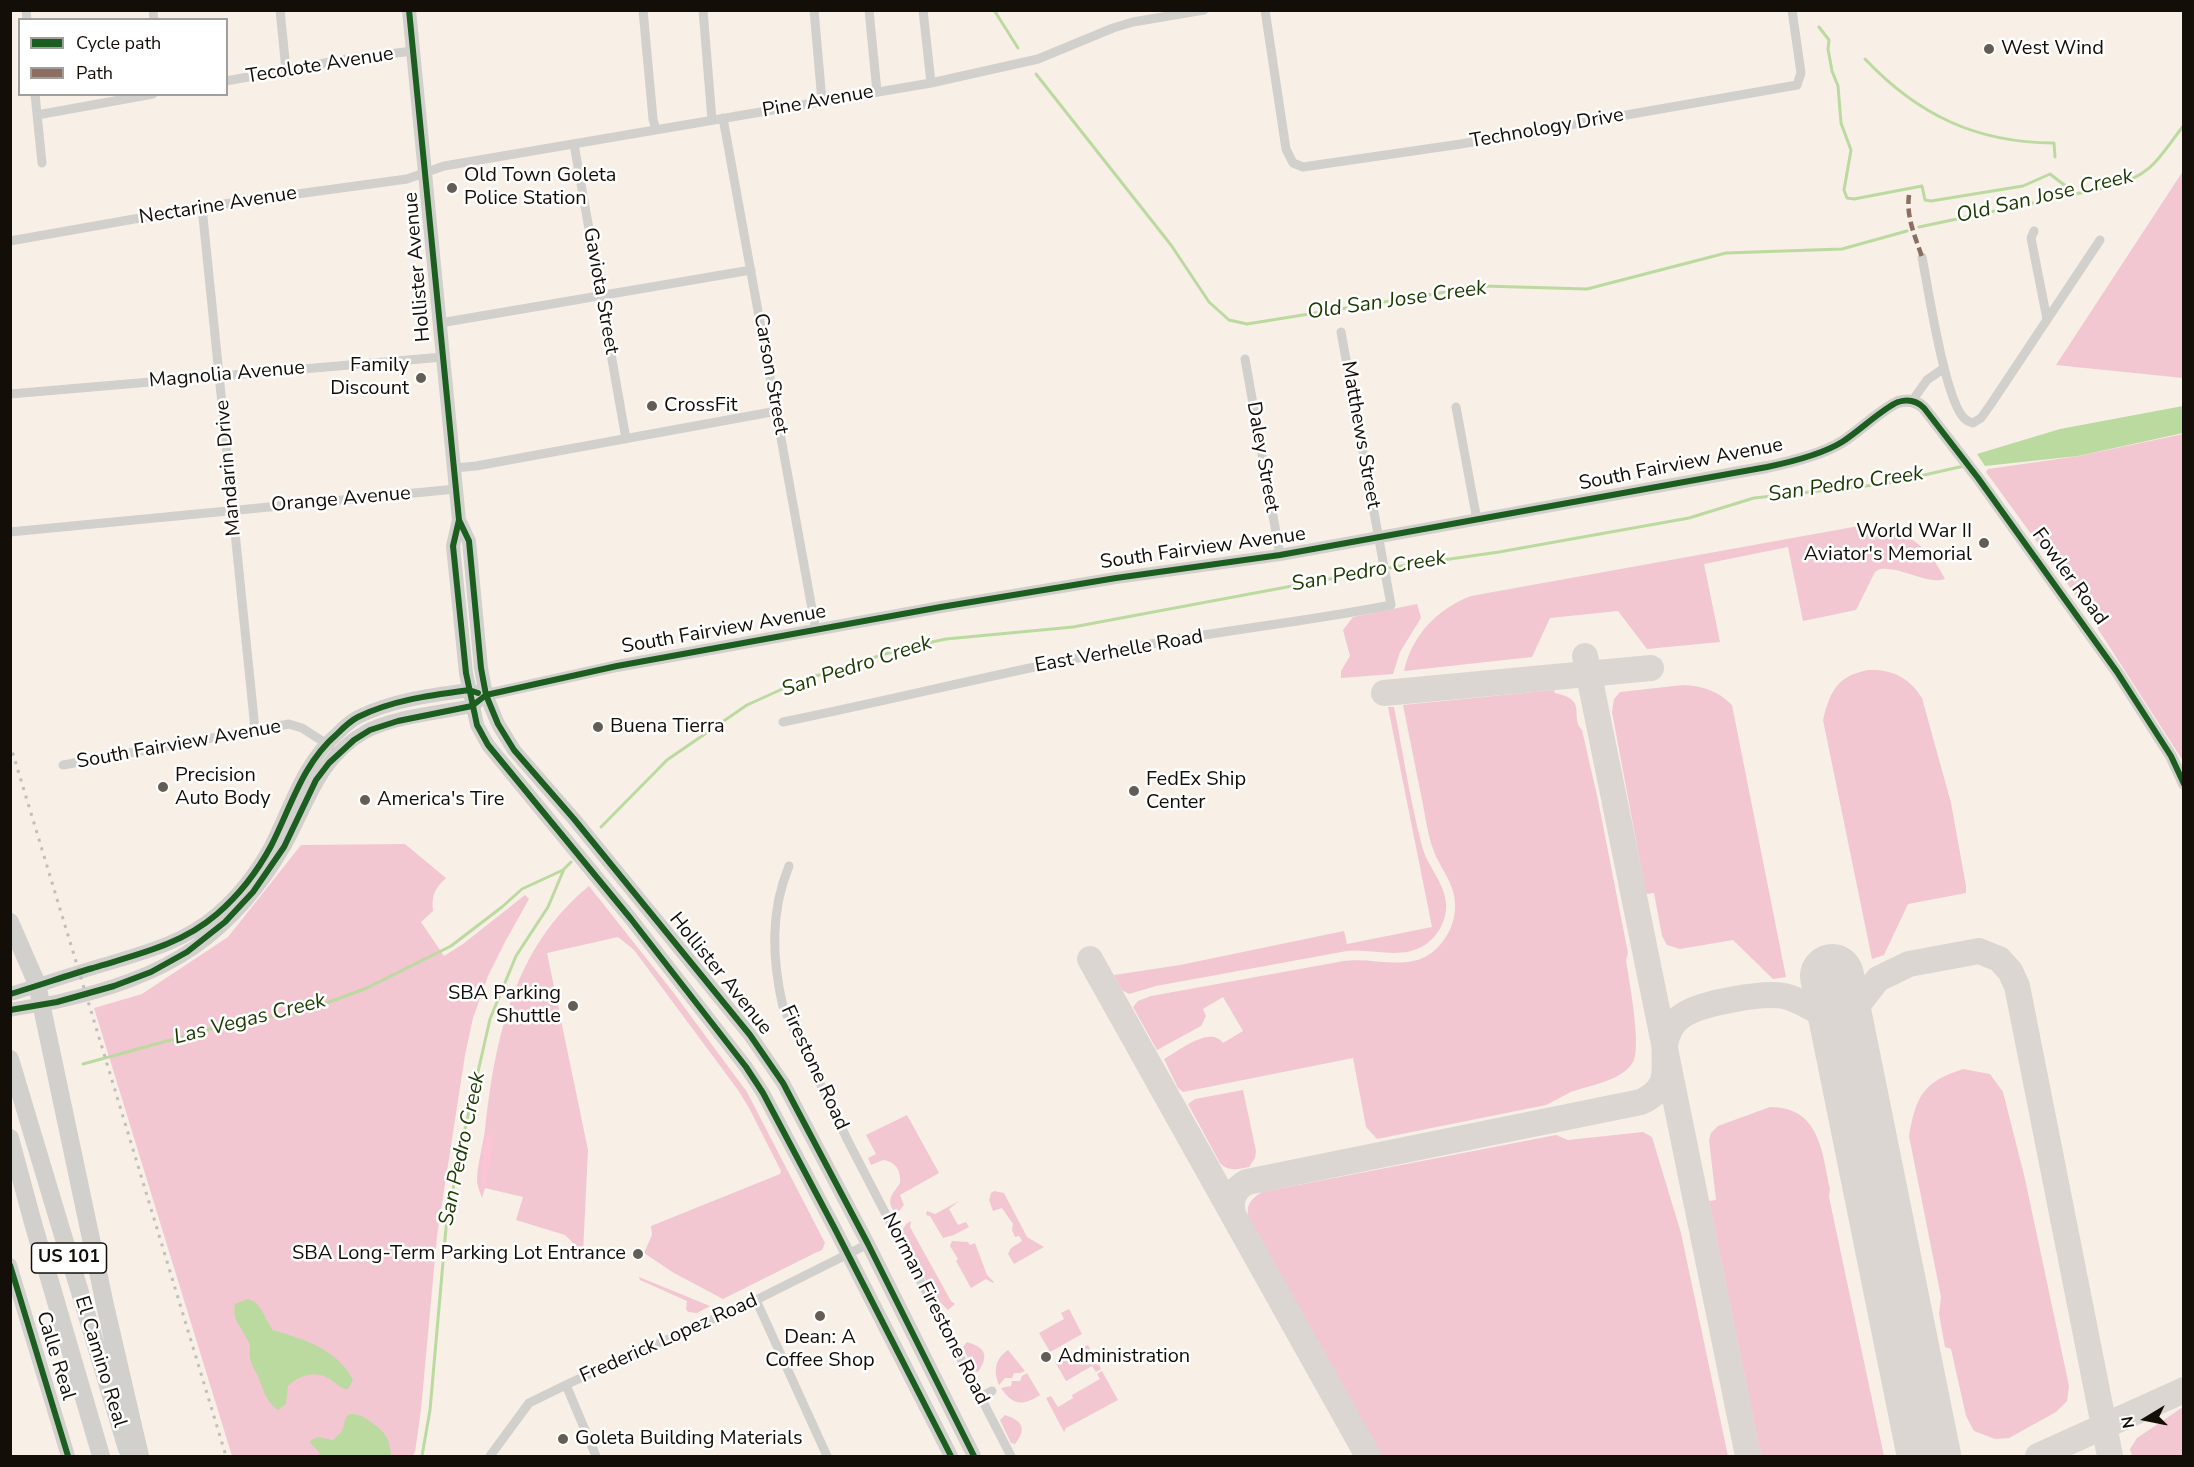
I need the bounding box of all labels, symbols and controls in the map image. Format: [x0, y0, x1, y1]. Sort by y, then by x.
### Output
legend [18, 18, 228, 96]
text: Cycle path [76, 31, 161, 55]
place label: West Wind [2001, 37, 2104, 61]
street label: Tecolote Avenue [245, 42, 395, 90]
marker: West Wind [1982, 42, 1996, 56]
text: Path [76, 61, 113, 85]
street label: Pine Avenue [761, 80, 875, 124]
street label: Technology Drive [1468, 104, 1626, 154]
place label: Old Town Goleta Police Station [464, 164, 616, 211]
water label: Old San Jose Creek [1954, 164, 2136, 230]
marker: Old Town Goleta Police Station [445, 181, 459, 195]
street label: Nectarine Avenue [137, 182, 299, 230]
street label: Hollister Avenue [399, 191, 437, 343]
street label: Gaviota Street [577, 226, 623, 356]
water label: Old San Jose Creek [1306, 276, 1488, 326]
street label: Carson Street [748, 312, 792, 436]
place label: Family Discount [330, 354, 409, 401]
street label: Magnolia Avenue [148, 356, 306, 394]
street label: Matthews Street [1335, 359, 1385, 511]
marker: Family Discount [414, 371, 428, 385]
place label: CrossFit [664, 394, 737, 418]
street label: Mandarin Drive [211, 399, 247, 537]
marker: CrossFit [645, 399, 659, 413]
street label: Daley Street [1240, 400, 1284, 514]
street label: South Fairview Avenue [1577, 433, 1785, 497]
water label: San Pedro Creek [1767, 462, 1925, 508]
street label: Orange Avenue [270, 482, 412, 518]
place label: World War II Aviator's Memorial [1804, 520, 1972, 567]
street label: South Fairview Avenue [1099, 523, 1307, 575]
street label: Fowler Road [2026, 524, 2112, 630]
marker: World War II Aviator's Memorial [1977, 536, 1991, 550]
water label: San Pedro Creek [1290, 546, 1448, 598]
street label: South Fairview Avenue [620, 600, 828, 660]
street label: East Verhelle Road [1033, 625, 1205, 679]
water label: San Pedro Creek [779, 631, 935, 703]
street label: South Fairview Avenue [75, 715, 283, 775]
place label: Buena Tierra [610, 715, 725, 739]
marker: Buena Tierra [591, 720, 605, 734]
place label: Precision Auto Body [175, 764, 271, 811]
place label: FedEx Ship Center [1146, 768, 1246, 815]
marker: Precision Auto Body [156, 780, 170, 794]
marker: FedEx Ship Center [1127, 784, 1141, 798]
place label: America's Tire [377, 788, 504, 812]
marker: America's Tire [358, 793, 372, 807]
street label: Hollister Avenue [663, 908, 777, 1040]
place label: SBA Parking Shuttle [448, 982, 561, 1029]
water label: Las Vegas Creek [171, 989, 329, 1051]
marker: SBA Parking Shuttle [566, 999, 580, 1013]
street label: Firestone Road [775, 1002, 853, 1134]
water label: San Pedro Creek [434, 1070, 492, 1228]
street label: Norman Firestone Road [876, 1209, 994, 1409]
place label: SBA Long-Term Parking Lot Entrance [292, 1242, 626, 1266]
road number: US 101 [32, 1243, 106, 1273]
marker: SBA Long-Term Parking Lot Entrance [631, 1247, 645, 1261]
street label: Frederick Lopez Road [576, 1289, 762, 1389]
street label: El Camino Real [69, 1293, 131, 1431]
street label: Calle Real [30, 1309, 80, 1403]
marker: Dean: A Coffee Shop [813, 1309, 827, 1323]
place label: Dean: A Coffee Shop [765, 1326, 875, 1373]
place label: Administration [1058, 1345, 1190, 1369]
marker: Administration [1039, 1350, 1053, 1364]
north arrow [2116, 1389, 2176, 1449]
text: N [2116, 1414, 2140, 1430]
place label: Goleta Building Materials [575, 1427, 803, 1451]
marker: Goleta Building Materials [556, 1432, 570, 1446]

